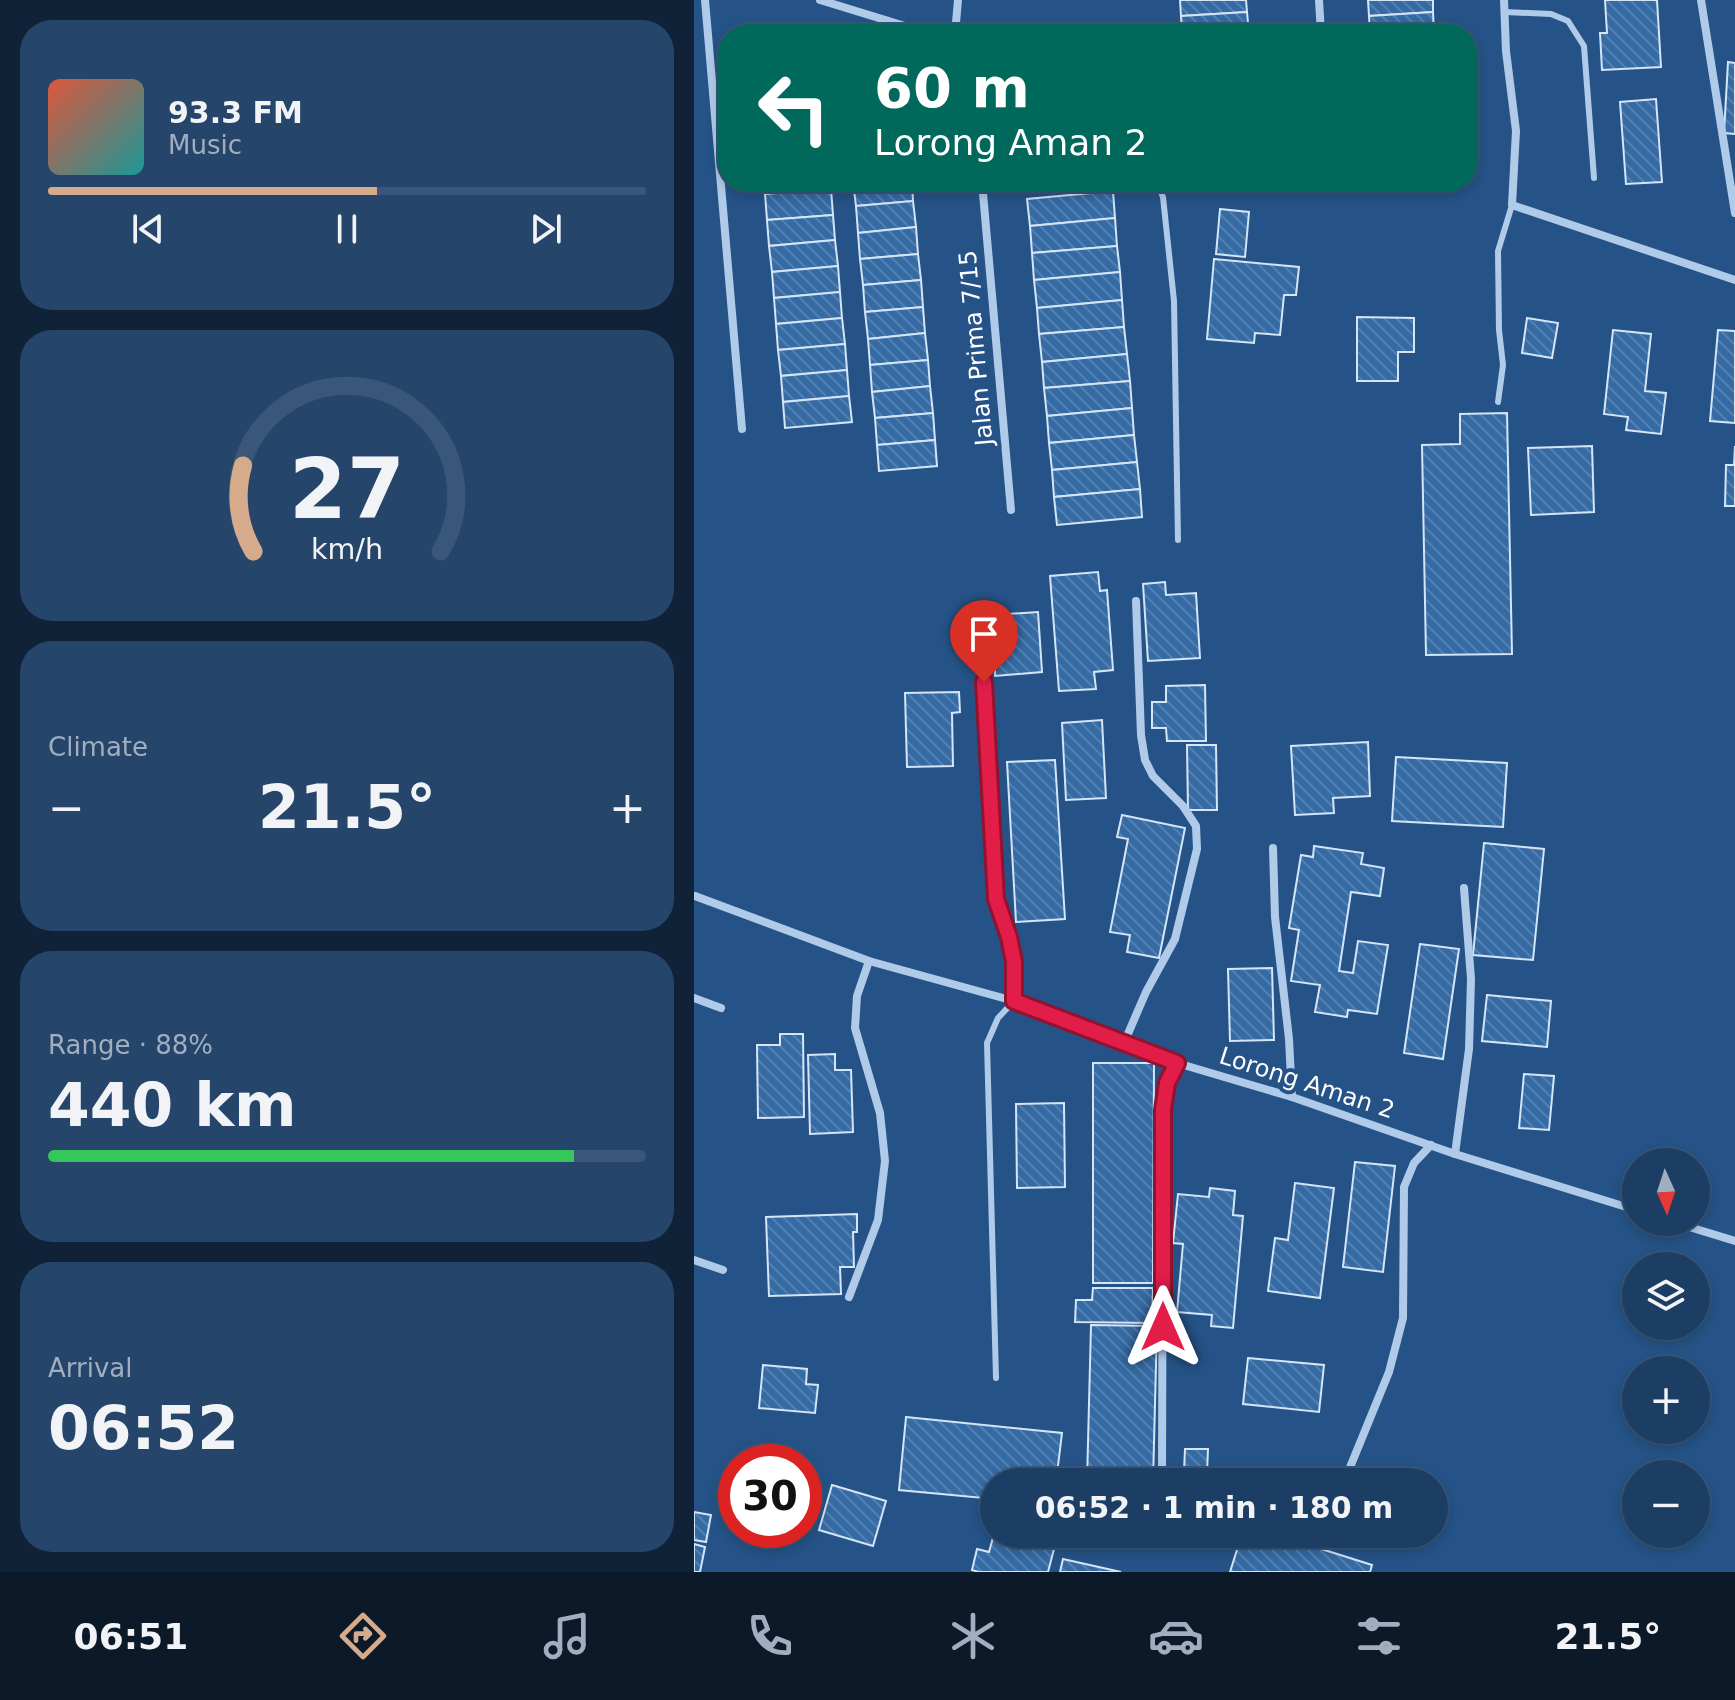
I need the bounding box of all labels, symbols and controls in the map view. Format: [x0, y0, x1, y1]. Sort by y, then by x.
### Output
text: 60 m [874, 55, 1030, 120]
icon: left [742, 56, 846, 160]
text: 93.3 FM [168, 95, 303, 130]
text: Lorong Aman 2 [874, 122, 1148, 163]
text: Music [168, 130, 242, 160]
icon: previous [126, 207, 170, 251]
icon: pause [325, 207, 369, 251]
icon: next [524, 207, 568, 251]
street label: Jalan Prima 7/15 [954, 249, 999, 449]
text: 27 [289, 440, 405, 537]
text: km/h [311, 532, 383, 566]
pin [950, 600, 1018, 682]
icon: arrive [962, 612, 1006, 656]
text: Climate [48, 732, 148, 762]
text: 21.5° [258, 772, 436, 842]
text: − [48, 782, 85, 833]
text: + [609, 782, 646, 833]
text: Range · 88% [48, 1030, 213, 1060]
street label: Lorong Aman 2 [1216, 1042, 1398, 1124]
text: 440 km [48, 1070, 297, 1140]
north arrow [1622, 1148, 1710, 1236]
map controls [1622, 1148, 1710, 1548]
button: layers [1622, 1252, 1710, 1340]
position arrow [1121, 1285, 1205, 1369]
text: Arrival [48, 1353, 132, 1383]
button: + [1622, 1356, 1710, 1444]
text: 06:52 [48, 1393, 239, 1463]
speed limit sign: 30 [718, 1444, 822, 1548]
button: − [1622, 1460, 1710, 1548]
text: 06:52 · 1 min · 180 m [1035, 1490, 1393, 1525]
icon: directions [335, 1608, 391, 1664]
icon: music [539, 1608, 595, 1664]
icon: phone [742, 1608, 798, 1664]
icon: climate [945, 1608, 1001, 1664]
icon: car [1148, 1608, 1204, 1664]
icon: filters [1351, 1608, 1407, 1664]
text: 06:51 [74, 1616, 188, 1657]
text: 21.5° [1555, 1616, 1661, 1657]

